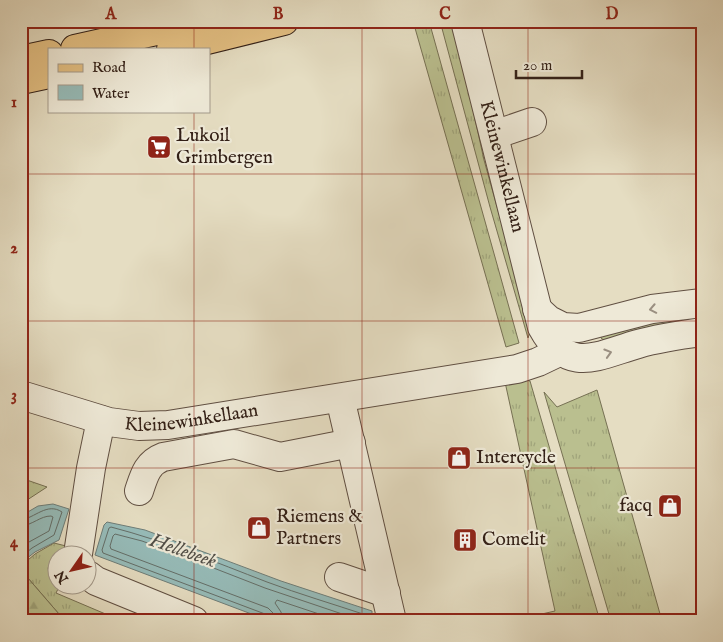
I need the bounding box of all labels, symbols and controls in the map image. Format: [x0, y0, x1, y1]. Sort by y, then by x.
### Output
text: A [105, 5, 118, 25]
text: B [273, 5, 284, 25]
text: C [439, 5, 451, 25]
text: D [606, 5, 619, 25]
legend [48, 48, 210, 112]
scale bar [516, 48, 582, 80]
text: 20 m [523, 56, 553, 75]
text: Road [92, 58, 127, 77]
text: Water [92, 84, 130, 103]
text: 1 [11, 93, 17, 113]
street label: Kleinewinkellaan [474, 98, 530, 235]
place label: Lukoil Grimbergen [176, 124, 273, 170]
supermarket icon: Lukoil Grimbergen [146, 134, 172, 160]
text: 2 [10, 239, 18, 259]
one-way arrow [649, 304, 658, 314]
one-way arrow [603, 349, 611, 359]
text: 3 [11, 386, 17, 406]
street label: Kleinewinkellaan [123, 399, 260, 438]
shop icon: Intercycle [446, 445, 472, 471]
place label: Intercycle [476, 446, 556, 470]
shop icon: facq [657, 493, 683, 519]
place label: facq [619, 494, 653, 518]
place label: Riemens & Partners [276, 505, 363, 551]
shop icon: Riemens & Partners [246, 515, 272, 541]
building icon: Comelit [452, 527, 478, 553]
water label: Hellebeek [145, 528, 220, 574]
place label: Comelit [482, 528, 546, 552]
text: 4 [10, 533, 19, 553]
north arrow [48, 544, 98, 594]
text: N [51, 567, 73, 588]

